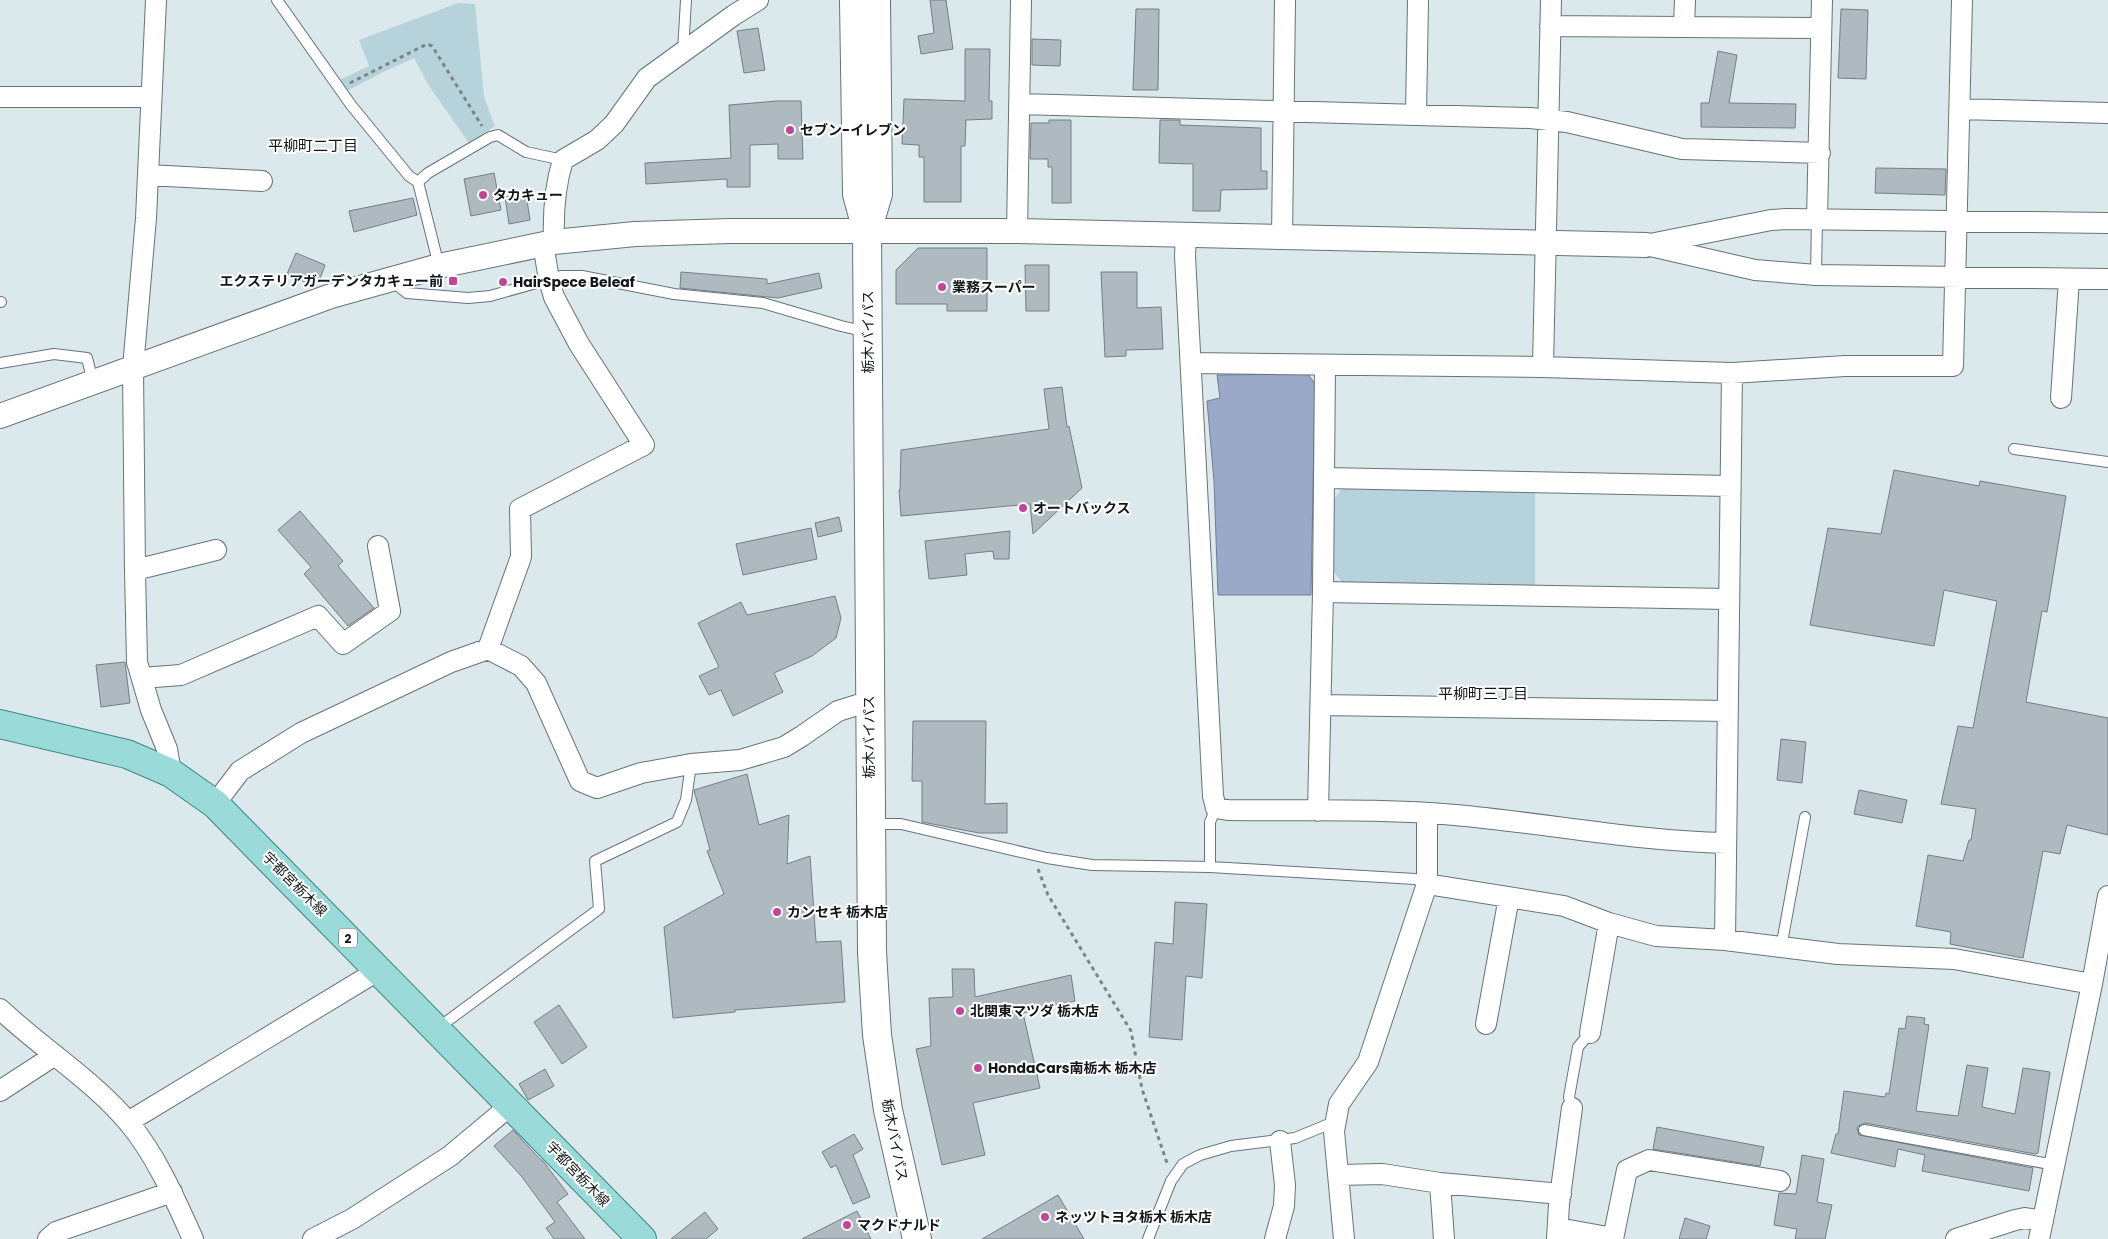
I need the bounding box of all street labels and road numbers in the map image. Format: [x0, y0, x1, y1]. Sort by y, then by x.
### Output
street label: 栃木バイパス [858, 290, 878, 374]
street label: 栃木バイパス [859, 695, 879, 779]
street label: 宇都宮栃木線 [258, 847, 332, 921]
road number: 2 [339, 928, 357, 948]
street label: 栃木バイパス [877, 1097, 913, 1183]
street label: 宇都宮栃木線 [542, 1137, 614, 1211]

